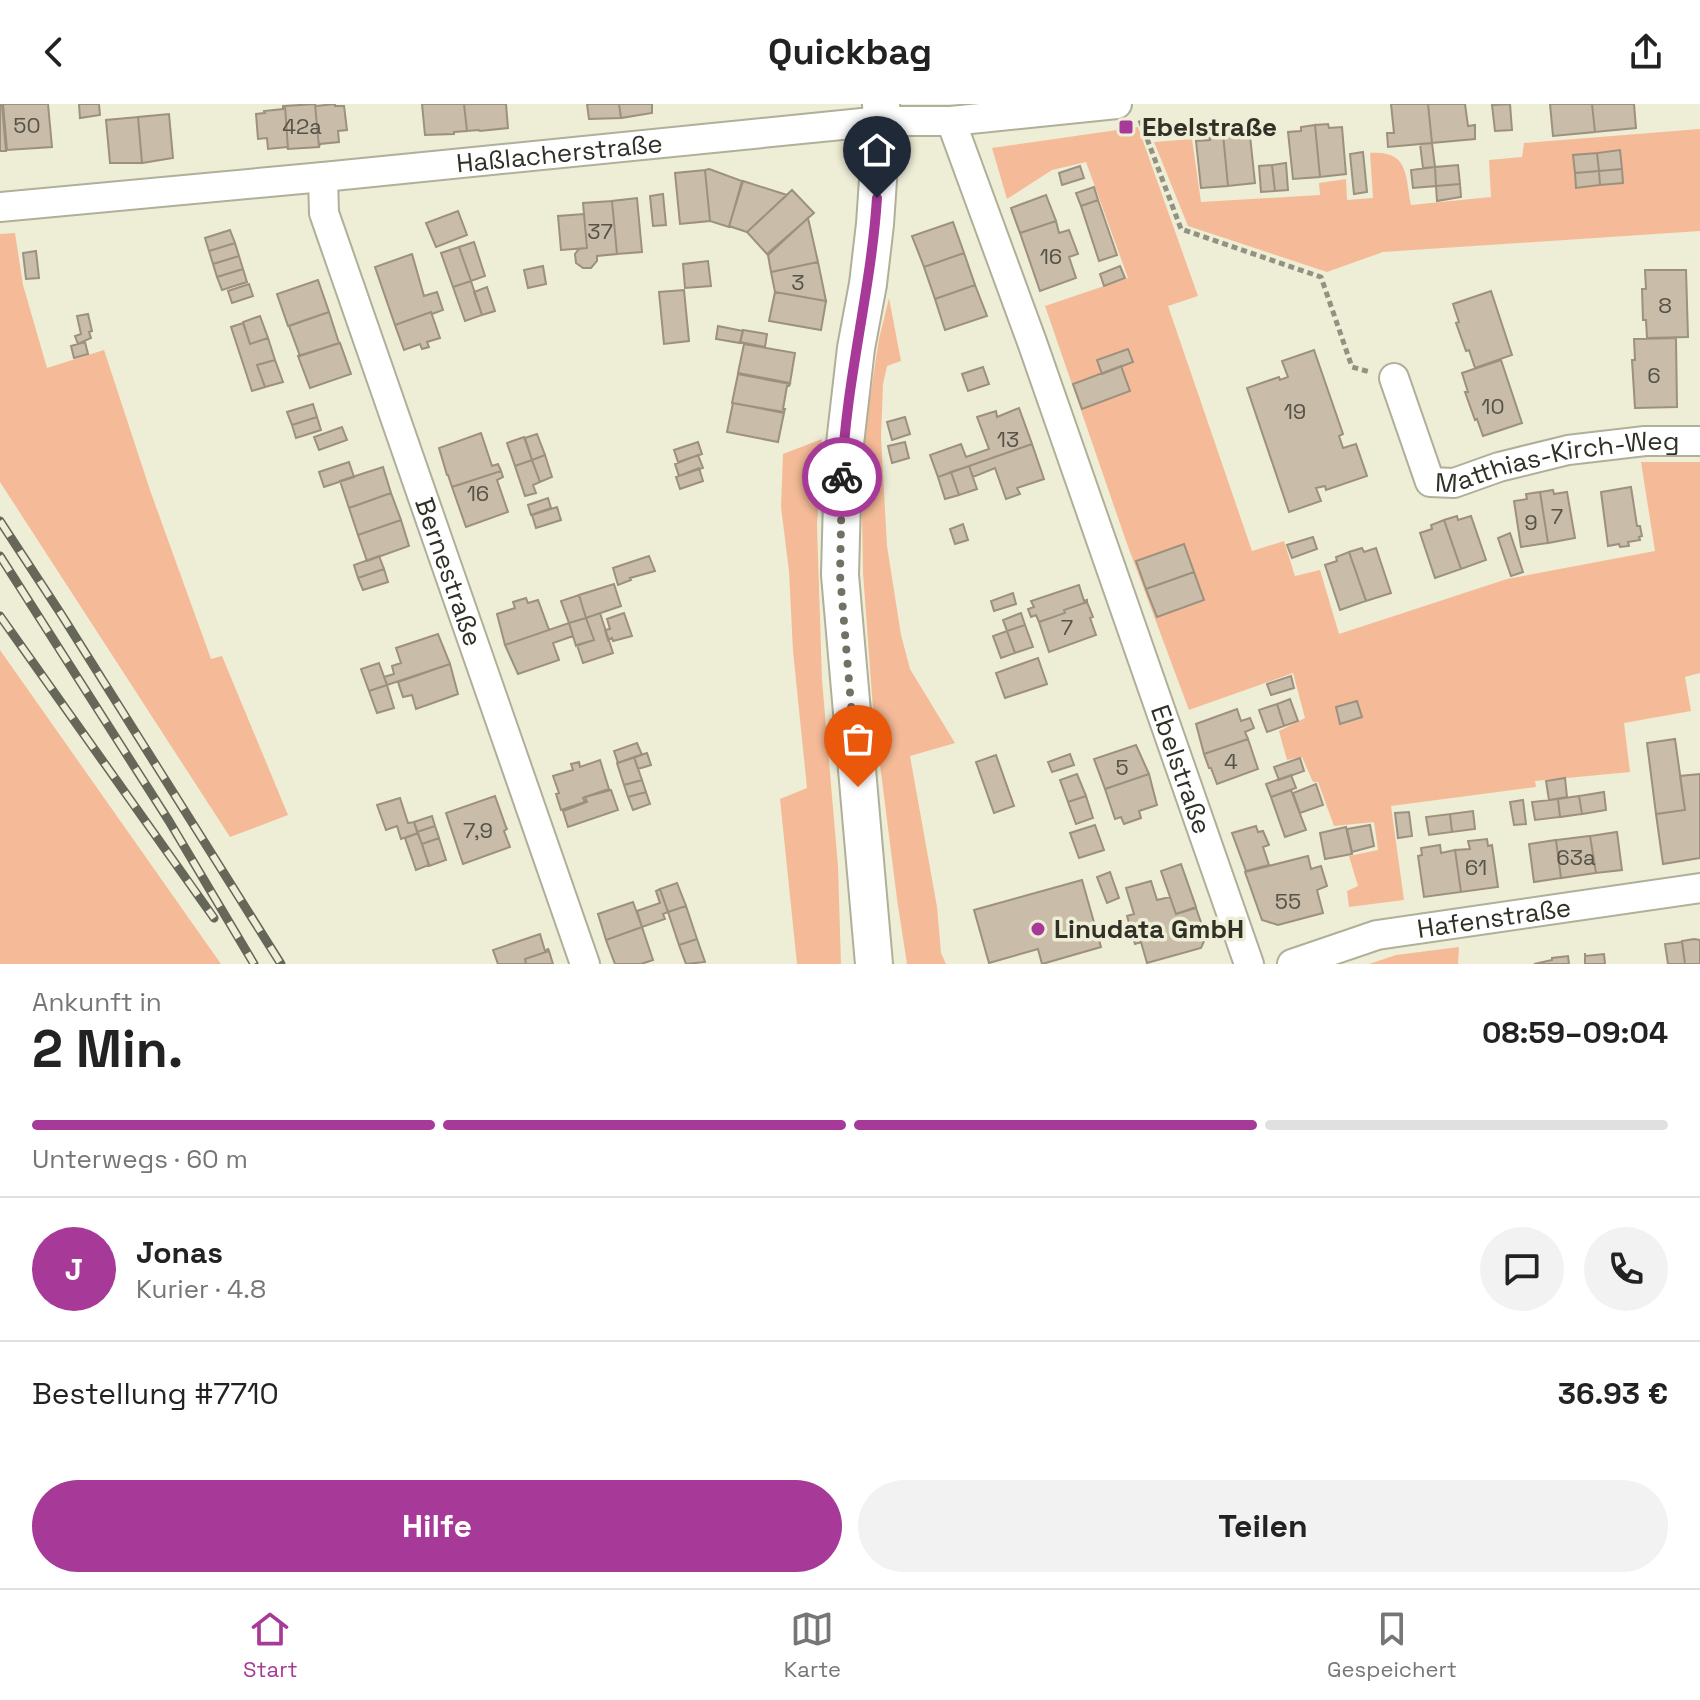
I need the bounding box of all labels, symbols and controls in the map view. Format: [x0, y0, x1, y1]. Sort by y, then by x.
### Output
text: Quickbag [768, 29, 932, 75]
icon: back [32, 30, 76, 74]
icon: share [1624, 30, 1668, 74]
place label: Ebelstraße [1142, 110, 1277, 144]
house number: 50 [13, 111, 41, 139]
house number: 42a [282, 112, 322, 140]
pin [843, 116, 911, 198]
marker: Ebelstraße [1117, 118, 1135, 136]
street label: Haßlacherstraße [455, 126, 664, 181]
icon: home [855, 128, 899, 172]
house number: 37 [587, 217, 613, 245]
house number: 16 [1040, 242, 1062, 270]
house number: 3 [791, 268, 805, 296]
house number: 8 [1658, 291, 1672, 319]
house number: 6 [1647, 361, 1661, 389]
house number: 10 [1481, 392, 1505, 420]
house number: 19 [1284, 397, 1306, 425]
street label: Matthias-Kirch-Weg [1434, 424, 1679, 500]
house number: 13 [997, 425, 1019, 453]
courier [802, 437, 882, 517]
icon: bike [820, 455, 864, 499]
house number: 16 [467, 479, 489, 507]
street label: Bernestraße [407, 493, 490, 651]
house number: 7 [1551, 502, 1563, 530]
house number: 9 [1524, 508, 1538, 536]
house number: 7 [1061, 613, 1073, 641]
street label: Ebelstraße [1143, 700, 1219, 839]
pin [824, 705, 892, 787]
icon: bag [836, 717, 880, 761]
house number: 4 [1224, 747, 1238, 775]
house number: 5 [1115, 753, 1129, 781]
house number: 7,9 [463, 816, 493, 844]
house number: 63a [1556, 843, 1596, 871]
house number: 61 [1465, 853, 1487, 881]
house number: 55 [1275, 887, 1301, 915]
street label: Hafenstraße [1415, 890, 1573, 946]
place label: Linudata GmbH [1054, 912, 1244, 946]
marker: Linudata GmbH [1029, 920, 1047, 938]
text: Ankunft in [32, 985, 162, 1019]
text: 08:59–09:04 [1482, 1013, 1668, 1052]
text: 2 Min. [32, 1016, 183, 1082]
text: Unterwegs · 60 m [32, 1142, 248, 1176]
button: chat [1480, 1227, 1564, 1311]
button: phone [1584, 1227, 1668, 1311]
text: Jonas [136, 1233, 223, 1272]
text: J [65, 1250, 83, 1289]
text: Kurier · 4.8 [136, 1272, 266, 1306]
text: Bestellung #7710 [32, 1374, 279, 1413]
text: 36.93 € [1558, 1374, 1668, 1413]
button: Hilfe [32, 1480, 842, 1572]
button: Teilen [858, 1480, 1668, 1572]
tab: Start [243, 1607, 298, 1683]
tab: Karte [784, 1607, 841, 1683]
tab: Gespeichert [1327, 1607, 1457, 1683]

